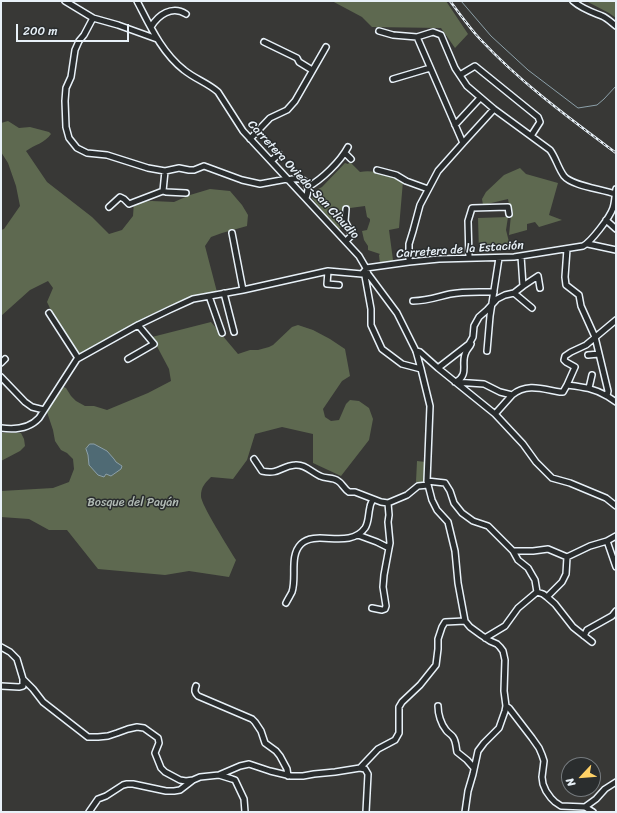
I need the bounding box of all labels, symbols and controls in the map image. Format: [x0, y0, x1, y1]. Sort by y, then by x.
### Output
scale bar [18, 16, 131, 42]
text: 200 m [23, 20, 57, 42]
street label: Carretera Oviedo-San Claudio [244, 118, 362, 242]
street label: Carretera de la Estación [396, 238, 524, 262]
park label: Bosque del Payán [87, 496, 179, 510]
north arrow [561, 757, 601, 797]
text: N [560, 774, 581, 790]

